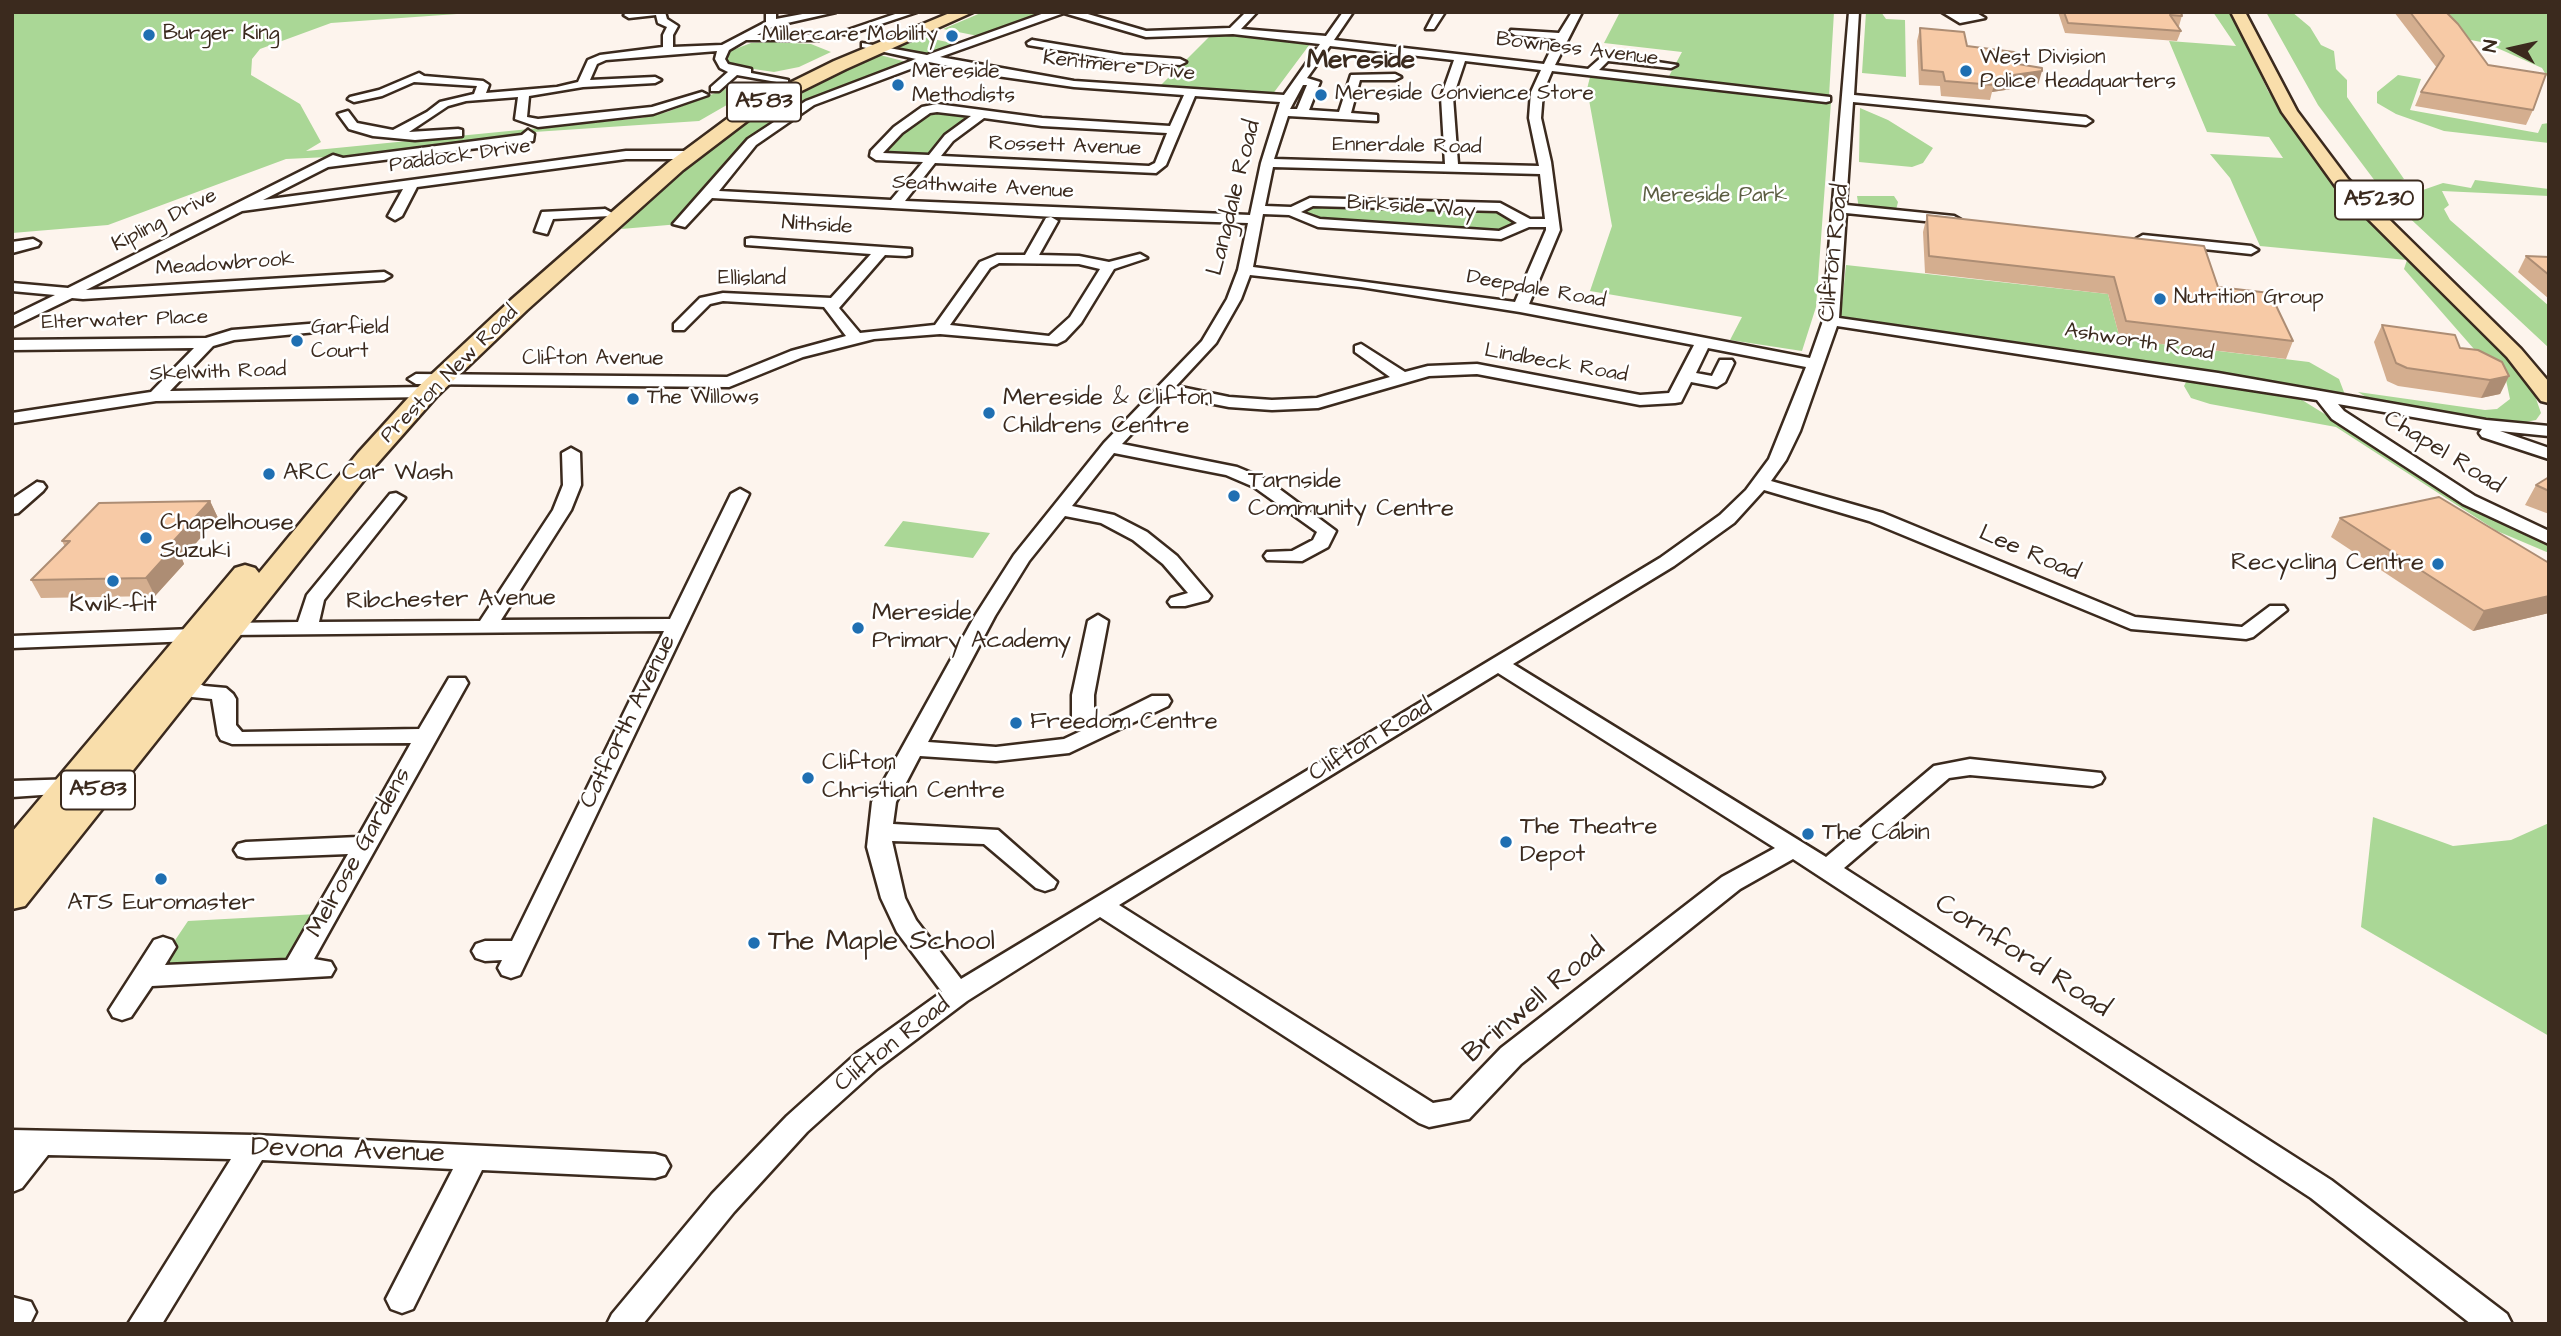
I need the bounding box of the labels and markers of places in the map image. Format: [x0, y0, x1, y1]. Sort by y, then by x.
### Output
place label: Burger King [163, 22, 280, 48]
place label: Millercare Mobility [762, 23, 938, 49]
marker: Burger King [141, 27, 157, 43]
marker: Millercare Mobility [944, 28, 960, 44]
place label: West Division Police Headquarters [1980, 46, 2176, 96]
place label: Mereside Methodists [912, 60, 1015, 110]
marker: West Division Police Headquarters [1958, 63, 1974, 79]
marker: Mereside Methodists [890, 77, 906, 93]
place label: Mereside Convience Store [1335, 82, 1594, 108]
marker: Mereside Convience Store [1313, 87, 1329, 103]
place label: Nutrition Group [2174, 286, 2324, 312]
marker: Nutrition Group [2152, 291, 2168, 307]
place label: Garfield Court [311, 316, 389, 366]
marker: Garfield Court [289, 333, 305, 349]
place label: Mereside & Clifton Childrens Centre [1003, 385, 1212, 441]
place label: The Willows [647, 386, 759, 412]
marker: The Willows [625, 391, 641, 407]
marker: Mereside & Clifton Childrens Centre [981, 405, 997, 421]
place label: ARC Car Wash [283, 460, 453, 488]
marker: ARC Car Wash [261, 466, 277, 482]
place label: Tarnside Community Centre [1248, 468, 1454, 524]
marker: Tarnside Community Centre [1226, 488, 1242, 504]
place label: Chapelhouse Suzuki [160, 510, 294, 566]
marker: Chapelhouse Suzuki [138, 530, 154, 546]
place label: Recycling Centre [2231, 550, 2424, 578]
marker: Recycling Centre [2430, 556, 2446, 572]
marker: Kwik-fit [105, 573, 121, 589]
place label: Kwik-fit [69, 592, 157, 620]
place label: Mereside Primary Academy [872, 600, 1071, 656]
marker: Mereside Primary Academy [850, 620, 866, 636]
place label: Freedom Centre [1030, 709, 1218, 737]
marker: Freedom Centre [1008, 715, 1024, 731]
place label: Clifton Christian Centre [822, 750, 1005, 806]
marker: Clifton Christian Centre [800, 770, 816, 786]
place label: The Theatre Depot [1520, 814, 1657, 870]
place label: The Cabin [1822, 820, 1930, 848]
marker: The Cabin [1800, 826, 1816, 842]
marker: The Theatre Depot [1498, 834, 1514, 850]
marker: ATS Euromaster [153, 871, 169, 887]
place label: ATS Euromaster [67, 890, 255, 918]
place label: The Maple School [768, 926, 995, 960]
marker: The Maple School [746, 935, 762, 951]

